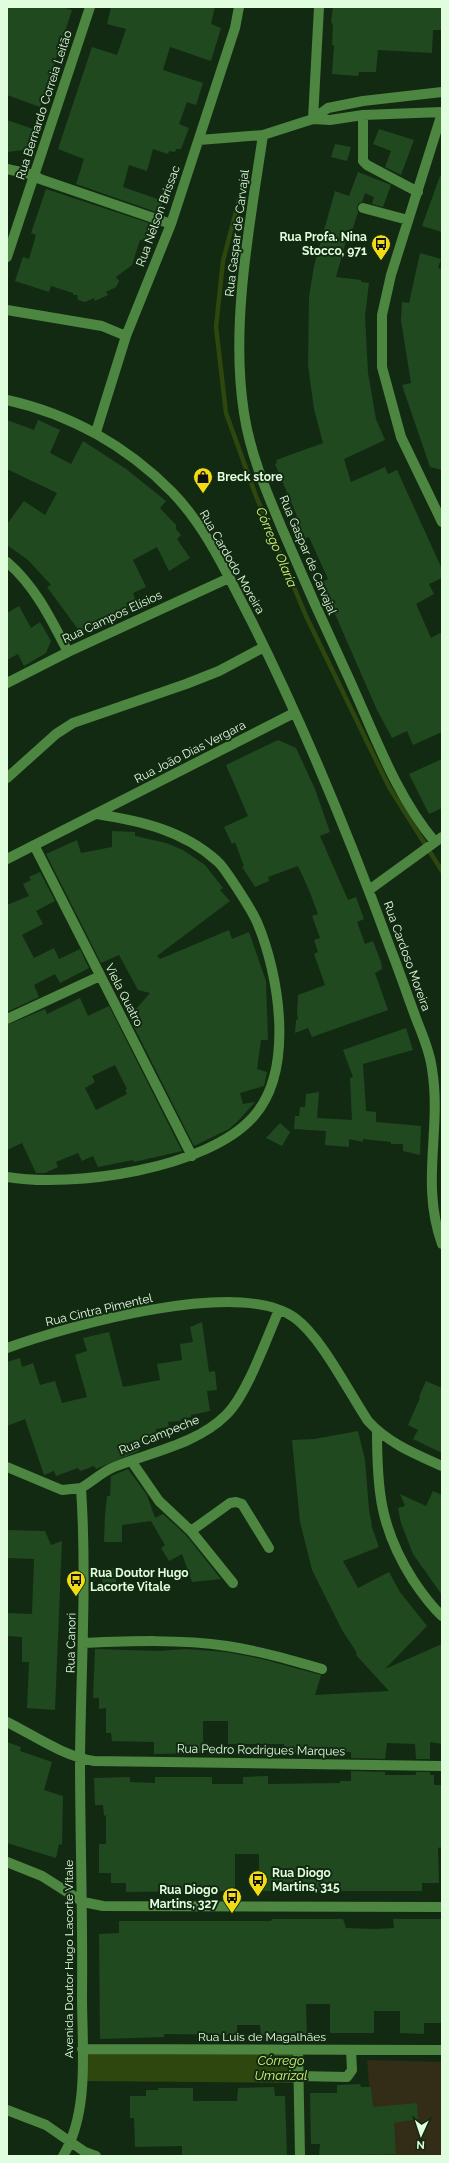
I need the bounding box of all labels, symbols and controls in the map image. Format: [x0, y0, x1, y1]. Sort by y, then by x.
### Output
street label: Rua Bernardo Correia Leitão [13, 29, 75, 181]
street label: Rua Nélson Brissac [133, 163, 183, 268]
street label: Rua Gaspar de Carvajal [222, 168, 252, 297]
place label: Rua Profa. Nina Stocco, 971 [279, 230, 367, 258]
bus stop icon: Rua Profa. Nina Stocco, 971 [370, 233, 392, 261]
shop icon: Breck store [192, 466, 214, 494]
place label: Breck store [217, 470, 283, 484]
street label: Rua Gaspar de Carvajal [277, 493, 340, 617]
water label: Córrego Olaria [253, 505, 300, 590]
street label: Rua Cardodo Moreira [197, 508, 267, 616]
street label: Rua Campos Elísios [60, 588, 164, 646]
street label: Rua João Dias Vergara [132, 718, 248, 786]
street label: Rua Cardoso Moreira [381, 899, 433, 1013]
street label: Viela Quatro [102, 961, 146, 1029]
street label: Rua Cintra Pimentel [44, 1291, 155, 1329]
street label: Rua Campeche [117, 1413, 201, 1457]
place label: Rua Doutor Hugo Lacorte Vitale [90, 1566, 189, 1594]
bus stop icon: Rua Doutor Hugo Lacorte Vitale [65, 1569, 87, 1597]
street label: Rua Canori [63, 1613, 79, 1673]
street label: Rua Pedro Rodrigues Marques [177, 1742, 346, 1758]
street label: Avenida Doutor Hugo Lacorte Vitale [62, 1860, 76, 2058]
place label: Rua Diogo Martins, 315 [272, 1866, 340, 1894]
bus stop icon: Rua Diogo Martins, 315 [247, 1869, 269, 1897]
place label: Rua Diogo Martins, 327 [149, 1883, 218, 1911]
bus stop icon: Rua Diogo Martins, 327 [221, 1886, 243, 1914]
street label: Rua Luis de Magalhães [198, 2030, 326, 2044]
water label: Córrego Umarizal [255, 2053, 308, 2083]
north arrow [401, 2115, 441, 2155]
text: N [416, 2138, 425, 2151]

